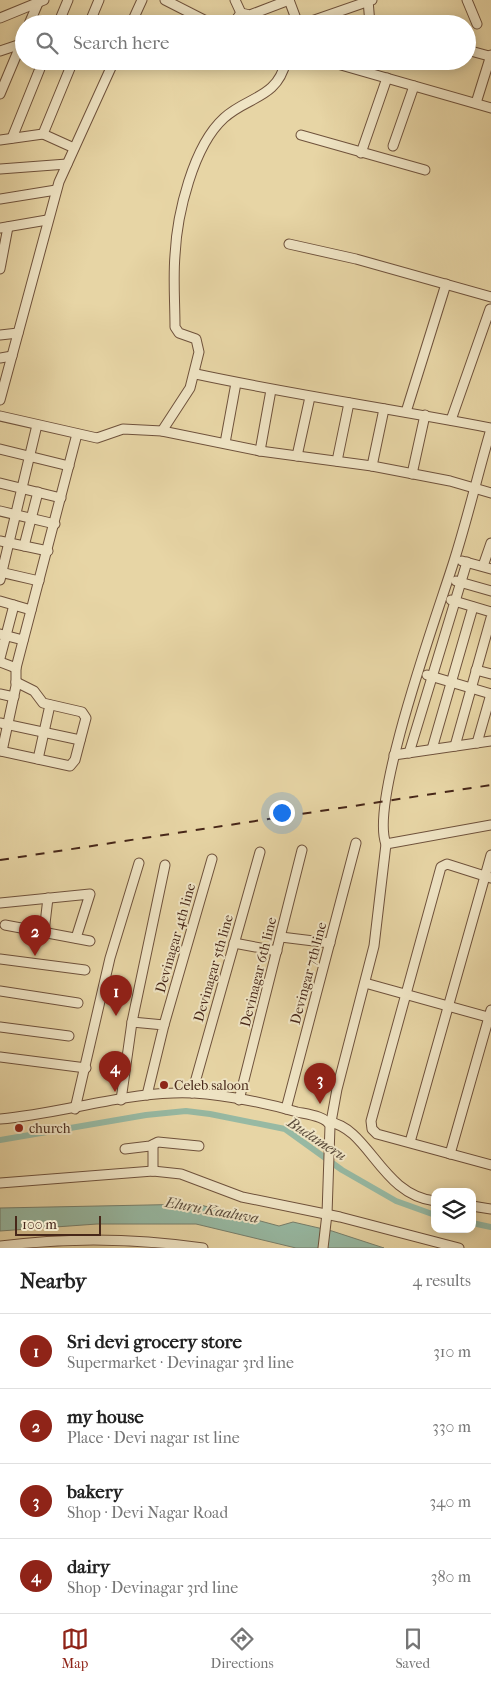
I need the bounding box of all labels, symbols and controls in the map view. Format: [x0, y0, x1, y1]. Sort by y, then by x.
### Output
search box [15, 15, 476, 70]
icon: search [33, 29, 61, 57]
text: Search here [73, 32, 169, 54]
your location [269, 800, 295, 826]
street label: Devinagar 4th line [152, 881, 199, 995]
street label: Devinagar 5th line [190, 912, 237, 1024]
pin: 2 [19, 915, 51, 956]
street label: Devinagar 6th line [237, 915, 280, 1029]
street label: Devingar 7th line [287, 920, 330, 1026]
pin: 1 [100, 975, 132, 1016]
pin: 4 [99, 1051, 131, 1092]
pin: 3 [304, 1063, 336, 1104]
place label: Celeb saloon [174, 1077, 249, 1094]
marker: Celeb saloon [158, 1079, 170, 1091]
water label: Budameru [283, 1113, 350, 1165]
place label: church [29, 1120, 71, 1137]
marker: church [13, 1122, 25, 1134]
map controls [431, 1188, 476, 1233]
button: layers [431, 1188, 476, 1233]
water label: Eluru Kaaluva [163, 1193, 260, 1227]
scale bar [15, 1213, 101, 1236]
text: 100 m [22, 1216, 57, 1233]
text: Nearby [20, 1269, 86, 1293]
text: 4 results [413, 1271, 471, 1290]
text: Sri devi grocery store [67, 1331, 242, 1353]
text: 1 [33, 1342, 39, 1361]
text: 310 m [433, 1342, 471, 1361]
text: Supermarket · Devinagar 3rd line [67, 1353, 294, 1372]
text: my house [67, 1406, 144, 1428]
text: 2 [32, 1417, 40, 1436]
text: 330 m [432, 1417, 471, 1436]
text: Place · Devi nagar 1st line [67, 1428, 240, 1447]
text: bakery [67, 1481, 123, 1503]
text: 3 [33, 1492, 39, 1511]
text: 340 m [429, 1492, 471, 1511]
text: Shop · Devi Nagar Road [67, 1503, 228, 1522]
text: dairy [67, 1556, 110, 1578]
text: 4 [31, 1567, 41, 1586]
text: 380 m [431, 1567, 471, 1586]
text: Shop · Devinagar 3rd line [67, 1578, 238, 1597]
tab: Map [61, 1625, 89, 1672]
tab: Directions [211, 1625, 274, 1672]
tab: Saved [395, 1625, 430, 1672]

